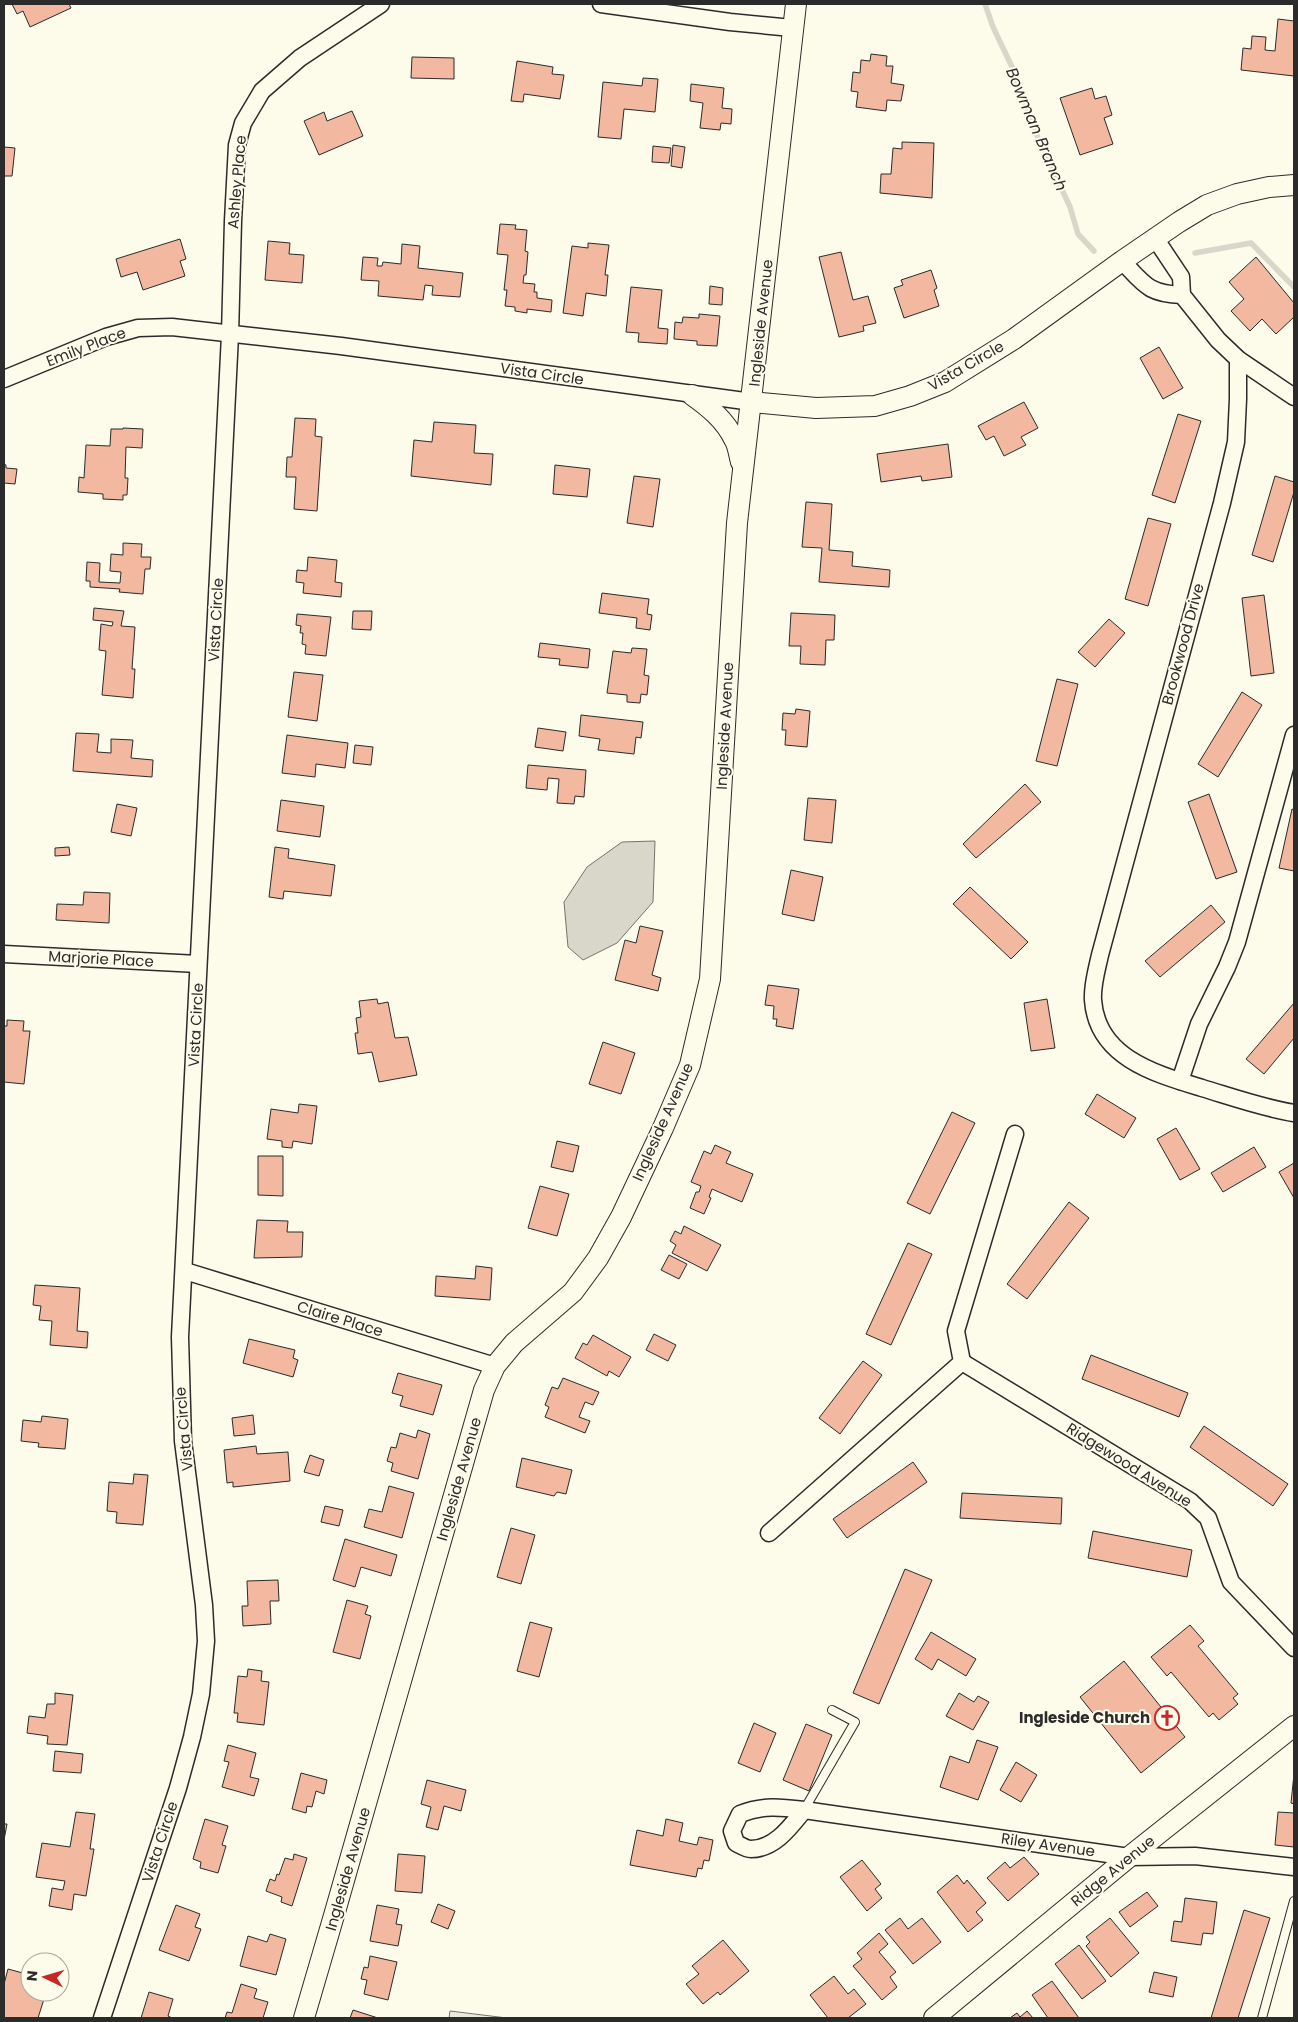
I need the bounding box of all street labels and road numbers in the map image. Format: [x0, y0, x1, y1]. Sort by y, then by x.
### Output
street label: Ashley Place [222, 134, 251, 230]
street label: Ingleside Avenue [743, 258, 778, 388]
street label: Emily Place [43, 322, 129, 371]
street label: Vista Circle [924, 335, 1007, 396]
street label: Vista Circle [499, 357, 585, 390]
street label: Vista Circle [203, 577, 228, 663]
street label: Brookwood Drive [1156, 581, 1209, 707]
street label: Ingleside Avenue [711, 662, 738, 790]
street label: Marjorie Place [48, 945, 154, 972]
street label: Vista Circle [183, 982, 208, 1068]
street label: Ingleside Avenue [627, 1059, 698, 1184]
street label: Claire Place [295, 1295, 386, 1342]
street label: Vista Circle [169, 1386, 198, 1472]
street label: Ingleside Avenue [431, 1415, 486, 1543]
street label: Ridgewood Avenue [1062, 1417, 1196, 1512]
street label: Vista Circle [137, 1799, 183, 1885]
street label: Ingleside Avenue [320, 1805, 375, 1933]
street label: Riley Avenue [1000, 1828, 1096, 1861]
street label: Ridge Avenue [1066, 1830, 1159, 1911]

